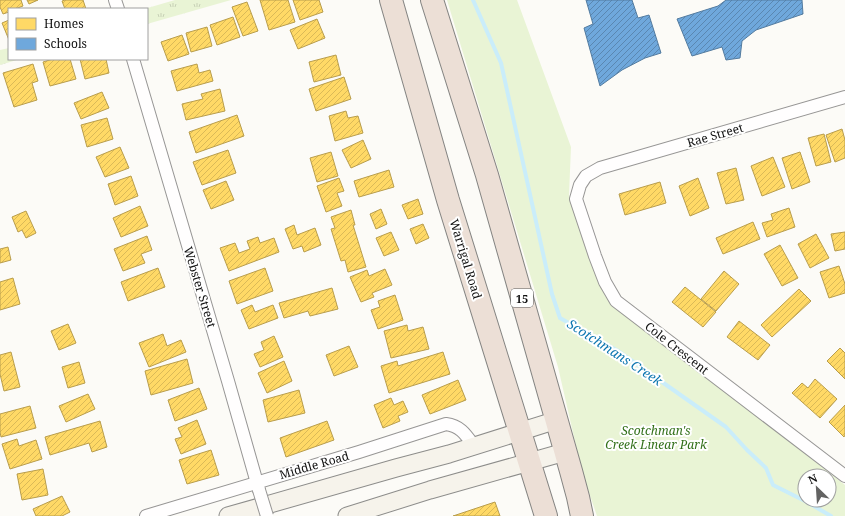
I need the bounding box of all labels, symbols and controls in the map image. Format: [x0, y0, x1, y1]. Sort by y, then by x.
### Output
legend [8, 8, 148, 60]
text: Homes [44, 15, 84, 32]
text: Schools [44, 35, 87, 52]
street label: Rae Street [685, 119, 745, 151]
street label: Warrigal Road [446, 217, 486, 302]
street label: Webster Street [180, 244, 220, 330]
road number: 15 [511, 289, 533, 307]
water label: Scotchmans Creek [564, 314, 667, 390]
street label: Cole Crescent [642, 318, 712, 378]
park label: Scotchman's Creek Linear Park [605, 422, 708, 453]
street label: Middle Road [277, 447, 352, 483]
north arrow [797, 468, 837, 508]
text: N [805, 470, 820, 487]

